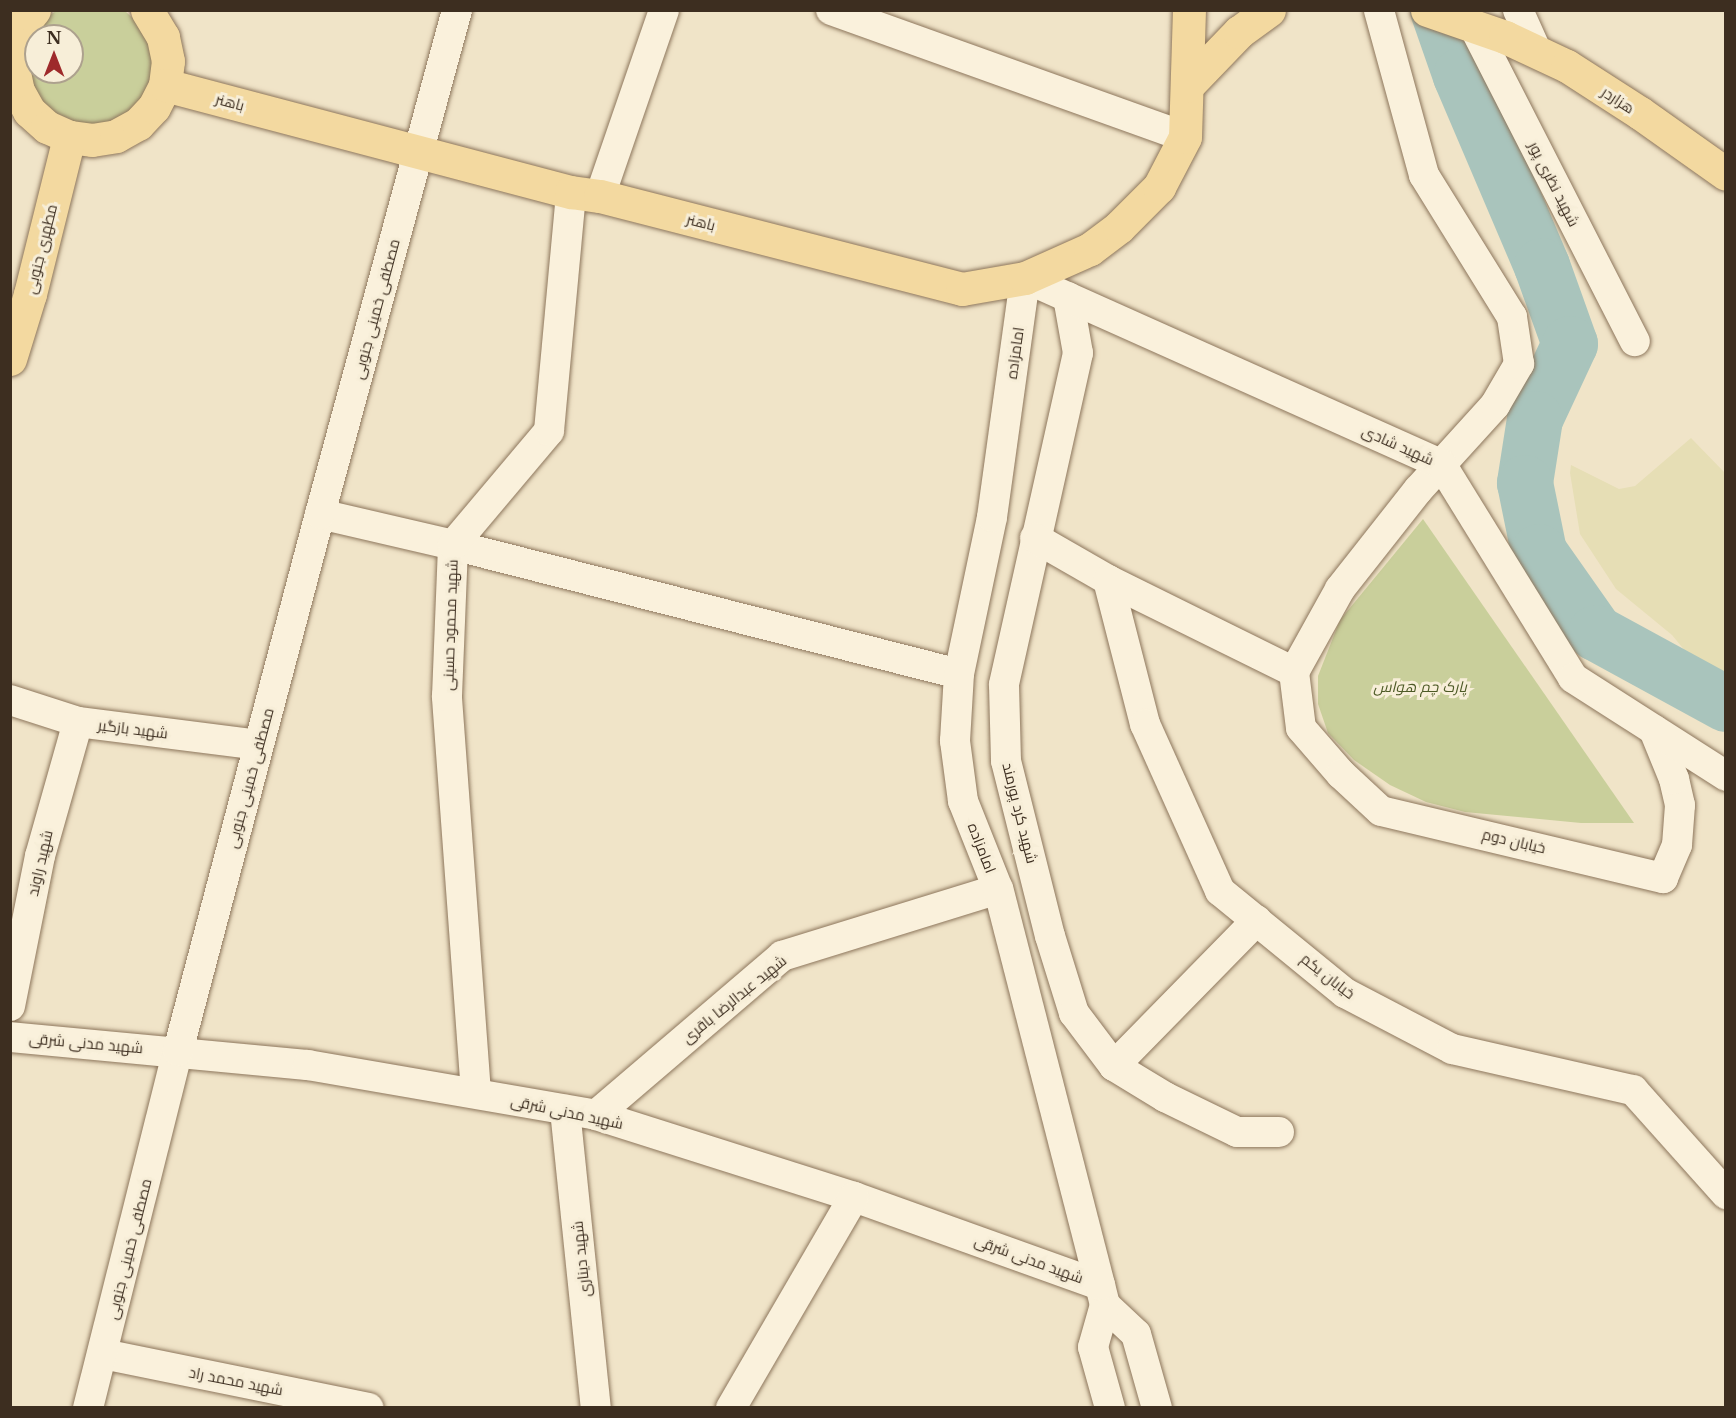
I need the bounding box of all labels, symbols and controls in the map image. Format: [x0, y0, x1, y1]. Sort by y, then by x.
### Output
north arrow [24, 24, 84, 84]
text: N [46, 28, 62, 48]
street label: هزاردر [1598, 83, 1638, 117]
street label: باهنر [214, 90, 246, 114]
street label: شهید نظری پور [1525, 138, 1583, 230]
street label: مطهری جنوبی [21, 202, 61, 296]
street label: باهنر [685, 210, 717, 234]
street label: مصطفی خمینی جنوبی [349, 237, 403, 381]
street label: امامزاده [1002, 326, 1028, 380]
street label: شهید شادی [1359, 421, 1437, 469]
street label: شهید محمود حسینی [439, 559, 461, 691]
park label: پارک چم هواس [1373, 678, 1467, 696]
street label: مصطفی خمینی جنوبی [223, 706, 277, 850]
street label: شهید بازگیر [97, 716, 169, 742]
street label: شهید کرد پورمند [999, 761, 1041, 865]
street label: امامزاده [964, 820, 1000, 876]
street label: خیابان دوم [1480, 825, 1548, 857]
street label: شهید راوند [24, 828, 56, 898]
street label: خیابان یکم [1297, 949, 1359, 1003]
street label: شهید عبدالرضا باقری [678, 951, 790, 1047]
street label: شهید مدنی شرقی [28, 1029, 144, 1057]
street label: شهید مدنی شرقی [509, 1091, 625, 1133]
street label: مصطفی خمینی جنوبی [103, 1177, 155, 1321]
street label: شهید دیناری [568, 1220, 594, 1298]
street label: شهید مدنی شرقی [972, 1231, 1086, 1287]
street label: شهید محمد راد [187, 1363, 285, 1399]

